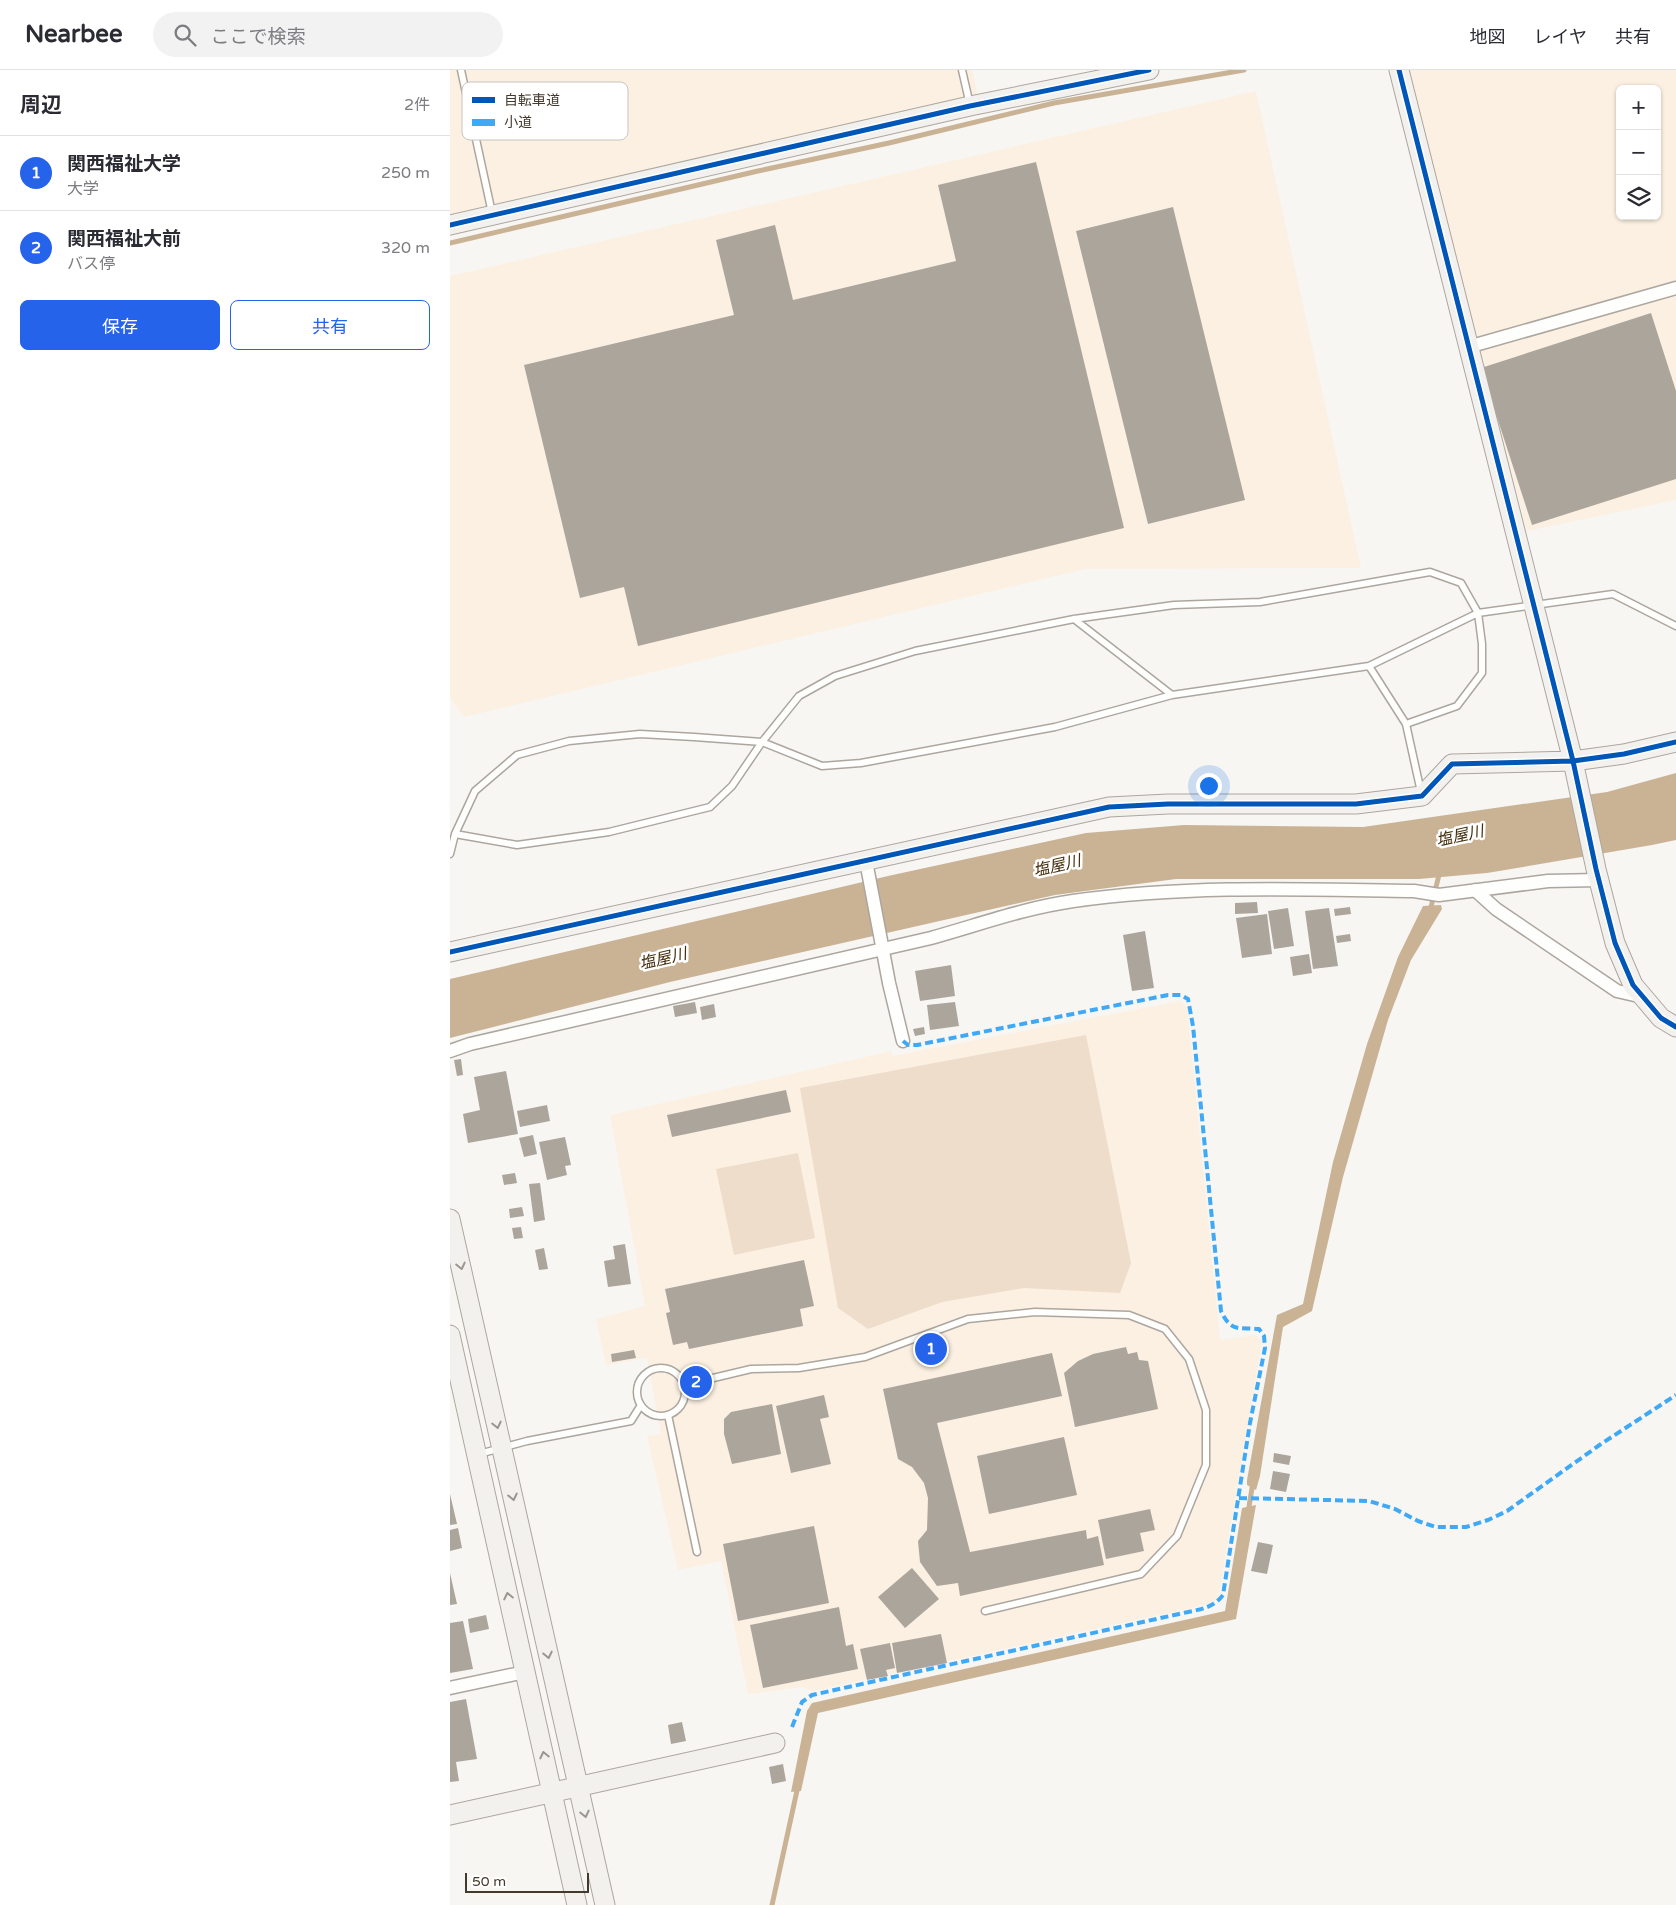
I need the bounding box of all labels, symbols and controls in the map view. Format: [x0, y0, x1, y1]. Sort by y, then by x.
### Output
search box [153, 12, 503, 57]
text: Nearbee [25, 20, 123, 49]
icon: search [171, 21, 199, 49]
text: ここで検索 [211, 26, 306, 48]
text: 地図 [1470, 26, 1506, 48]
text: レイヤ [1534, 26, 1587, 48]
text: 共有 [1615, 26, 1651, 48]
legend [462, 82, 628, 140]
map controls [1616, 85, 1661, 220]
button: + [1616, 85, 1661, 130]
text: 自転車道 [504, 92, 560, 109]
text: 周辺 [20, 93, 62, 118]
text: 2件 [404, 95, 430, 115]
text: 小道 [504, 114, 532, 131]
button: − [1616, 130, 1661, 175]
text: 関西福祉大学 [67, 153, 181, 175]
text: 1 [31, 163, 41, 183]
text: 250 m [381, 163, 430, 183]
button: layers [1616, 175, 1661, 220]
text: 大学 [67, 179, 99, 199]
text: 関西福祉大前 [67, 228, 181, 250]
text: 2 [31, 238, 41, 258]
text: 320 m [381, 238, 430, 258]
text: バス停 [67, 254, 115, 274]
button: 保存 [20, 300, 220, 350]
button: 共有 [230, 300, 430, 350]
your location [1196, 773, 1222, 799]
water label: 塩屋川 [1434, 821, 1488, 851]
water label: 塩屋川 [1031, 850, 1085, 881]
water label: 塩屋川 [637, 943, 691, 974]
one-way arrow [455, 1262, 466, 1271]
pin: 1 [915, 1330, 947, 1368]
pin: 2 [680, 1363, 712, 1401]
one-way arrow [491, 1420, 502, 1429]
one-way arrow [507, 1492, 518, 1501]
one-way arrow [503, 1592, 514, 1601]
one-way arrow [542, 1651, 553, 1660]
one-way arrow [539, 1750, 550, 1759]
one-way arrow [579, 1809, 590, 1818]
scale bar [465, 1870, 589, 1893]
text: 50 m [472, 1873, 506, 1890]

